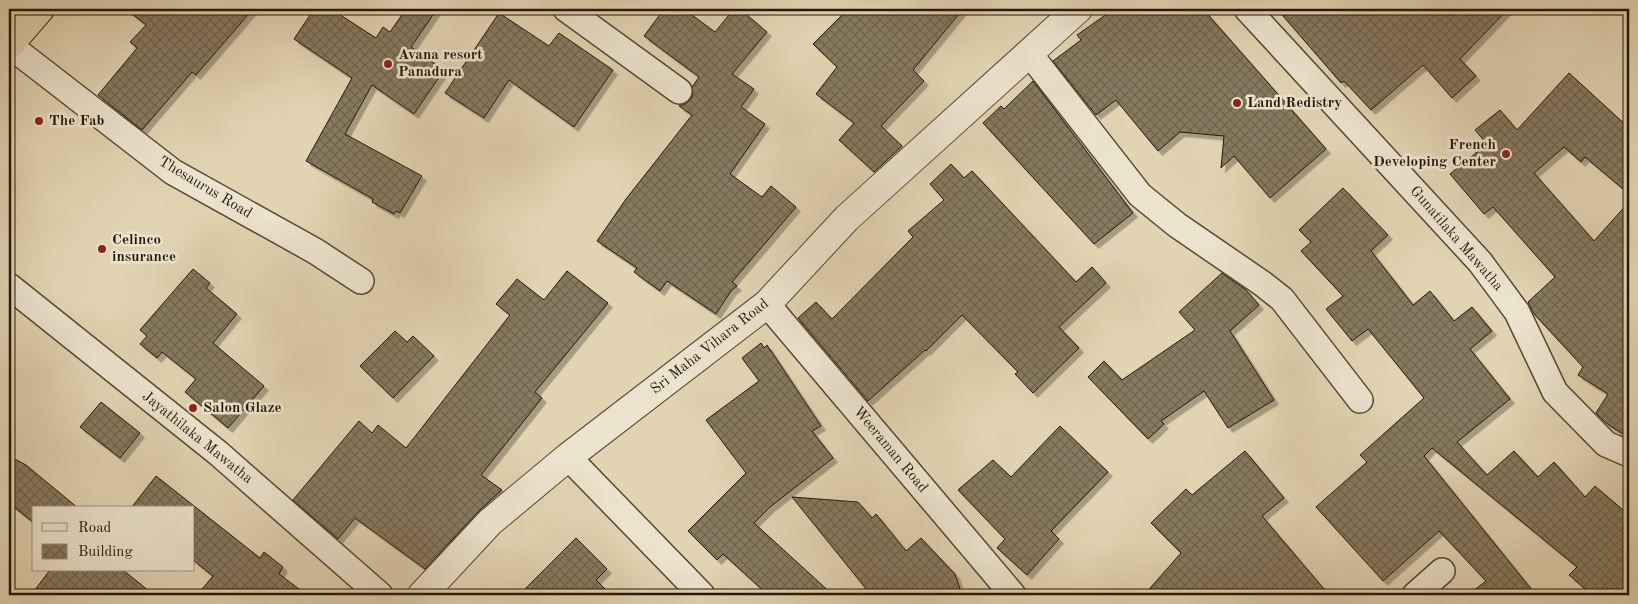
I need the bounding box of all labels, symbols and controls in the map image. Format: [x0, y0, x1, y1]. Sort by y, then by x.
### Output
place label: Avana resort Panadura [398, 48, 483, 80]
marker: Avana resort Panadura [382, 58, 394, 70]
place label: Land Redistry [1247, 96, 1342, 111]
marker: Land Redistry [1231, 97, 1243, 109]
place label: The Fab [49, 114, 105, 129]
marker: The Fab [33, 115, 45, 127]
place label: French Developing Center [1373, 138, 1496, 170]
marker: French Developing Center [1500, 148, 1512, 160]
street label: Thesaurus Road [156, 154, 254, 222]
street label: Gunatilaka Mawatha [1407, 184, 1506, 295]
place label: Celinco insurance [112, 233, 176, 265]
marker: Celinco insurance [96, 243, 108, 255]
street label: Sri Maha Vihara Road [648, 296, 772, 398]
street label: Jayathilaka Mawatha [139, 389, 256, 487]
place label: Salon Glaze [203, 401, 282, 416]
marker: Salon Glaze [187, 402, 199, 414]
street label: Weeraman Road [850, 404, 930, 496]
legend [32, 506, 195, 572]
text: Road [78, 521, 112, 536]
text: Building [78, 545, 133, 560]

